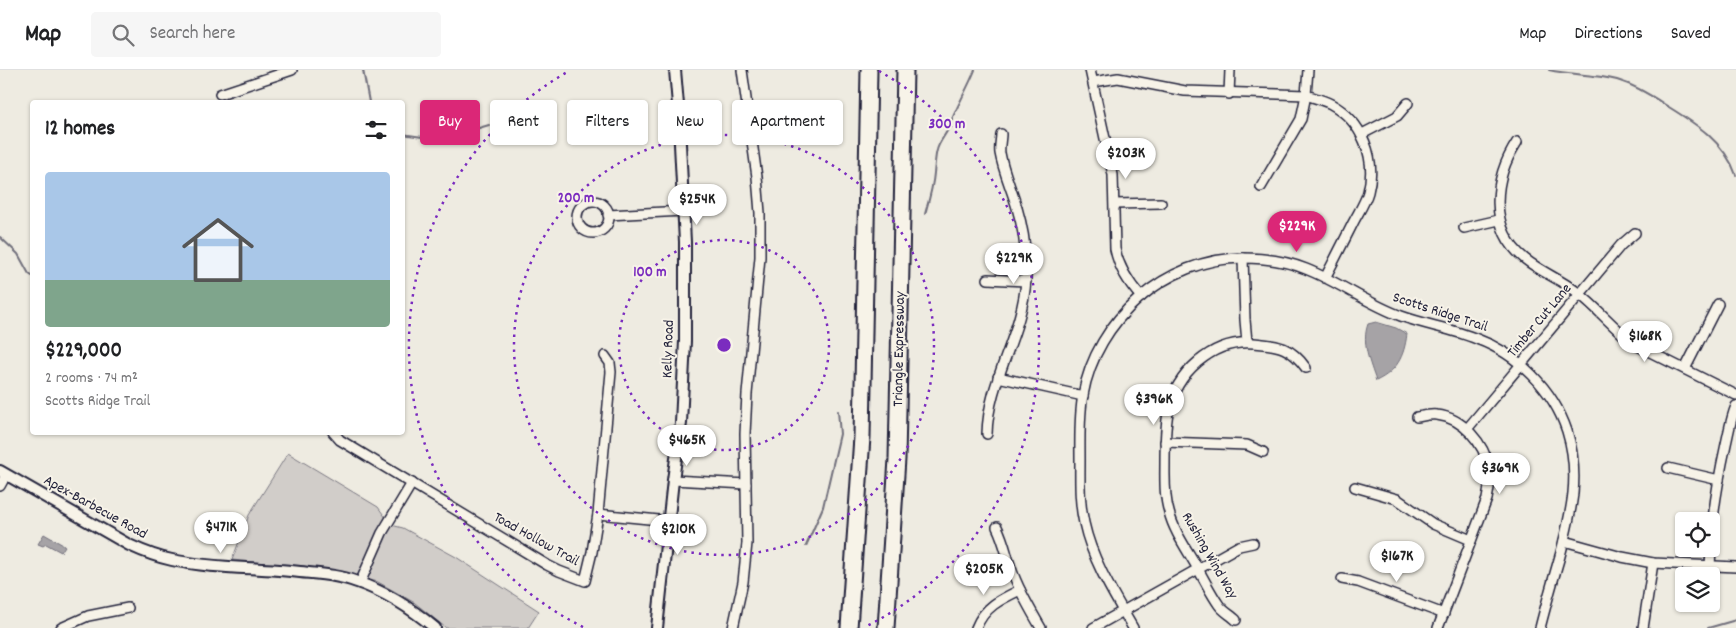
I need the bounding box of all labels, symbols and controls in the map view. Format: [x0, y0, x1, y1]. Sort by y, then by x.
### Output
search box [91, 12, 441, 57]
text: Map [25, 18, 61, 52]
icon: search [109, 21, 137, 49]
text: Search here [149, 21, 235, 48]
text: Map [1519, 22, 1546, 47]
text: Directions [1574, 22, 1643, 47]
text: Saved [1671, 22, 1711, 47]
chip: Buy [420, 100, 480, 145]
chip: Rent [490, 100, 557, 145]
chip: Filters [567, 100, 648, 145]
chip: New [658, 100, 722, 145]
chip: Apartment [732, 100, 843, 145]
text: 300 m [929, 114, 965, 136]
text: 12 homes [45, 115, 115, 145]
icon: filters [362, 116, 390, 144]
pin: $203K [1091, 138, 1161, 180]
text: $203K [1107, 142, 1145, 165]
pin: $254K [662, 184, 732, 226]
text: 200 m [558, 188, 594, 210]
text: $254K [679, 188, 715, 211]
icon: home [173, 205, 263, 295]
pin: $229K [1262, 210, 1332, 253]
text: $229K [1279, 215, 1315, 238]
pin: $229K [979, 242, 1049, 285]
text: $229K [996, 247, 1032, 270]
text: 100 m [633, 262, 667, 284]
street label: Timber Cut Lane [1502, 279, 1578, 363]
street label: Scotts Ridge Trail [1390, 287, 1491, 339]
street label: Triangle Expressway [888, 290, 912, 407]
street label: Kelly Road [657, 320, 681, 378]
pin: $168K [1610, 320, 1680, 363]
text: $168K [1628, 325, 1662, 348]
centre of rings [715, 336, 733, 354]
text: $229,000 [45, 337, 122, 367]
text: 2 rooms · 74 m² [45, 367, 138, 390]
pin: $396K [1119, 384, 1189, 426]
text: $396K [1135, 388, 1173, 411]
text: Scotts Ridge Trail [45, 390, 150, 413]
pin: $465K [652, 424, 722, 467]
text: $465K [668, 429, 706, 452]
pin: $369K [1465, 452, 1535, 495]
text: $369K [1481, 457, 1519, 480]
street label: Apex-Barbecue Road [39, 470, 151, 546]
street label: Toad Hollow Trail [489, 507, 583, 573]
street label: Rushing Wind Way [1175, 508, 1243, 604]
pin: $471K [186, 512, 256, 554]
map controls [1675, 512, 1720, 612]
button: locate [1675, 512, 1720, 557]
pin: $210K [643, 514, 713, 556]
text: $471K [205, 516, 237, 539]
text: $210K [661, 518, 695, 541]
pin: $167K [1362, 540, 1432, 583]
text: $167K [1381, 545, 1413, 568]
pin: $205K [949, 554, 1019, 596]
text: $205K [965, 558, 1003, 581]
button: layers [1675, 567, 1720, 612]

